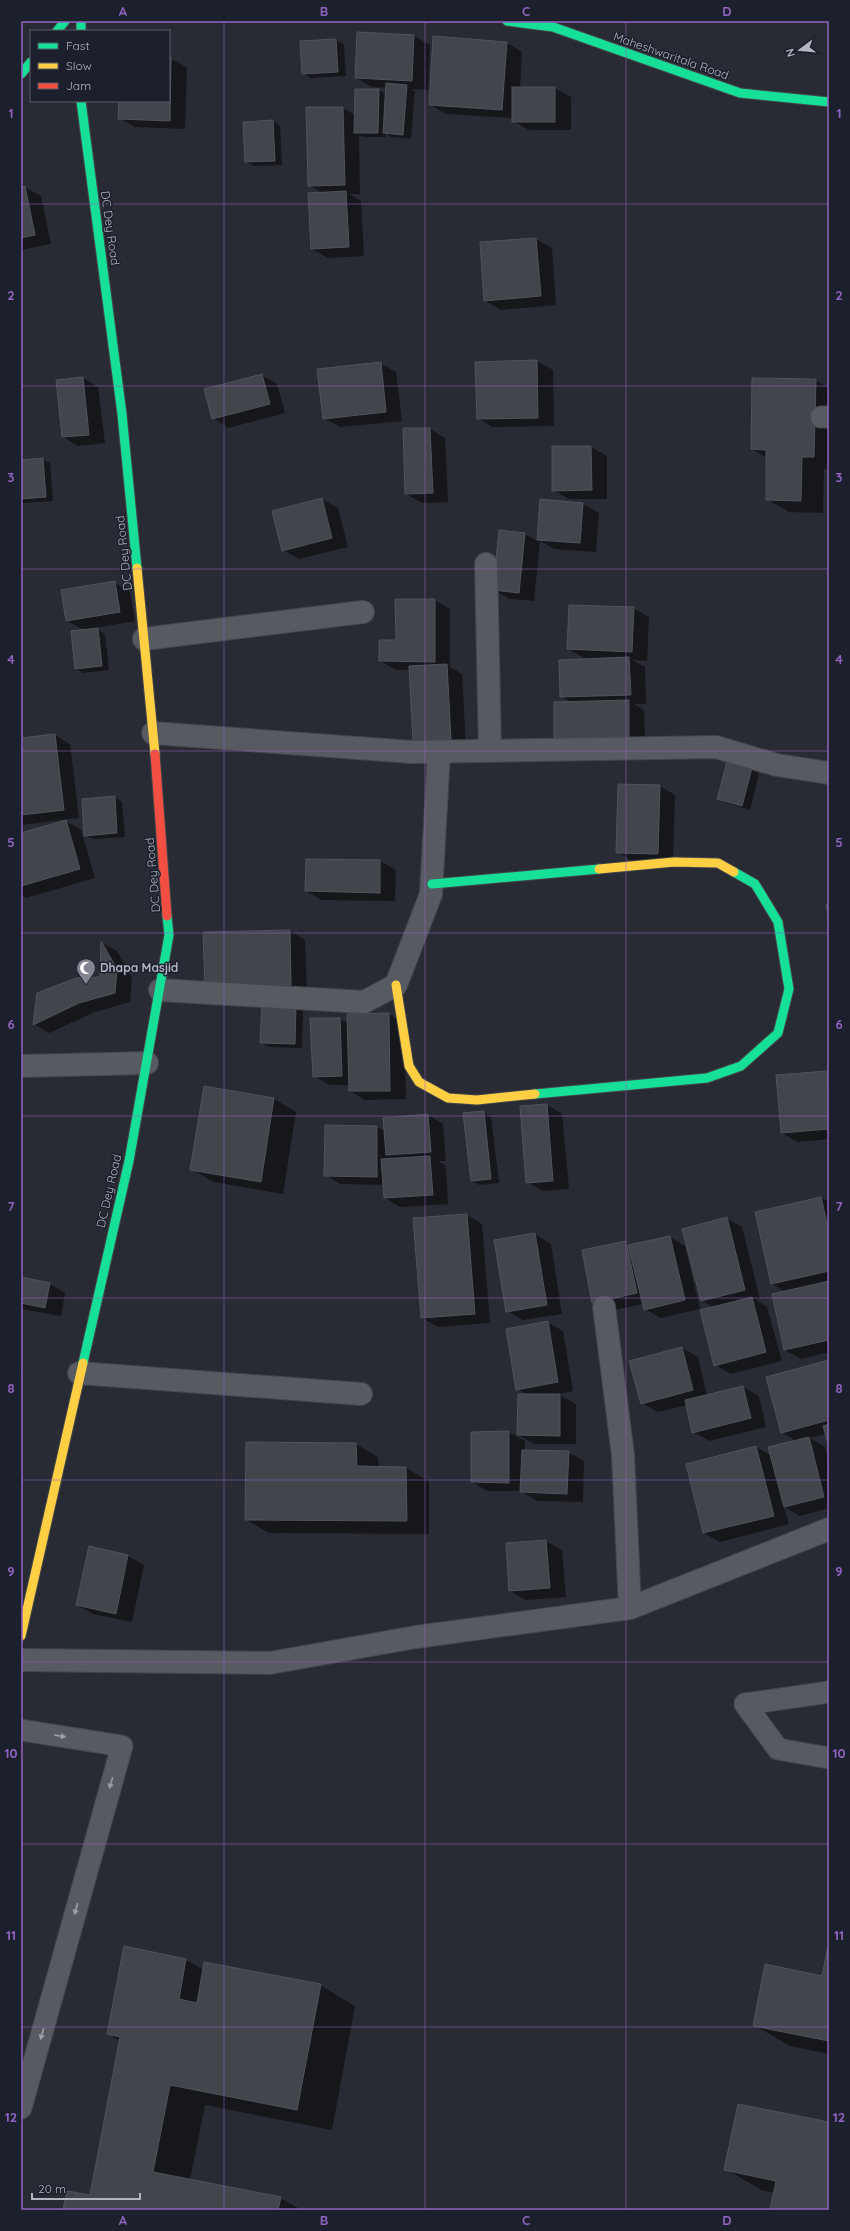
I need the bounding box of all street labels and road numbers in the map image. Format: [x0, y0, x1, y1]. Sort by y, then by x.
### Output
street label: Maheshwaritala Road [611, 29, 731, 82]
street label: DC Dey Road [98, 190, 123, 266]
street label: DC Dey Road [112, 515, 135, 591]
street label: DC Dey Road [142, 837, 163, 913]
street label: DC Dey Road [93, 1153, 124, 1229]

